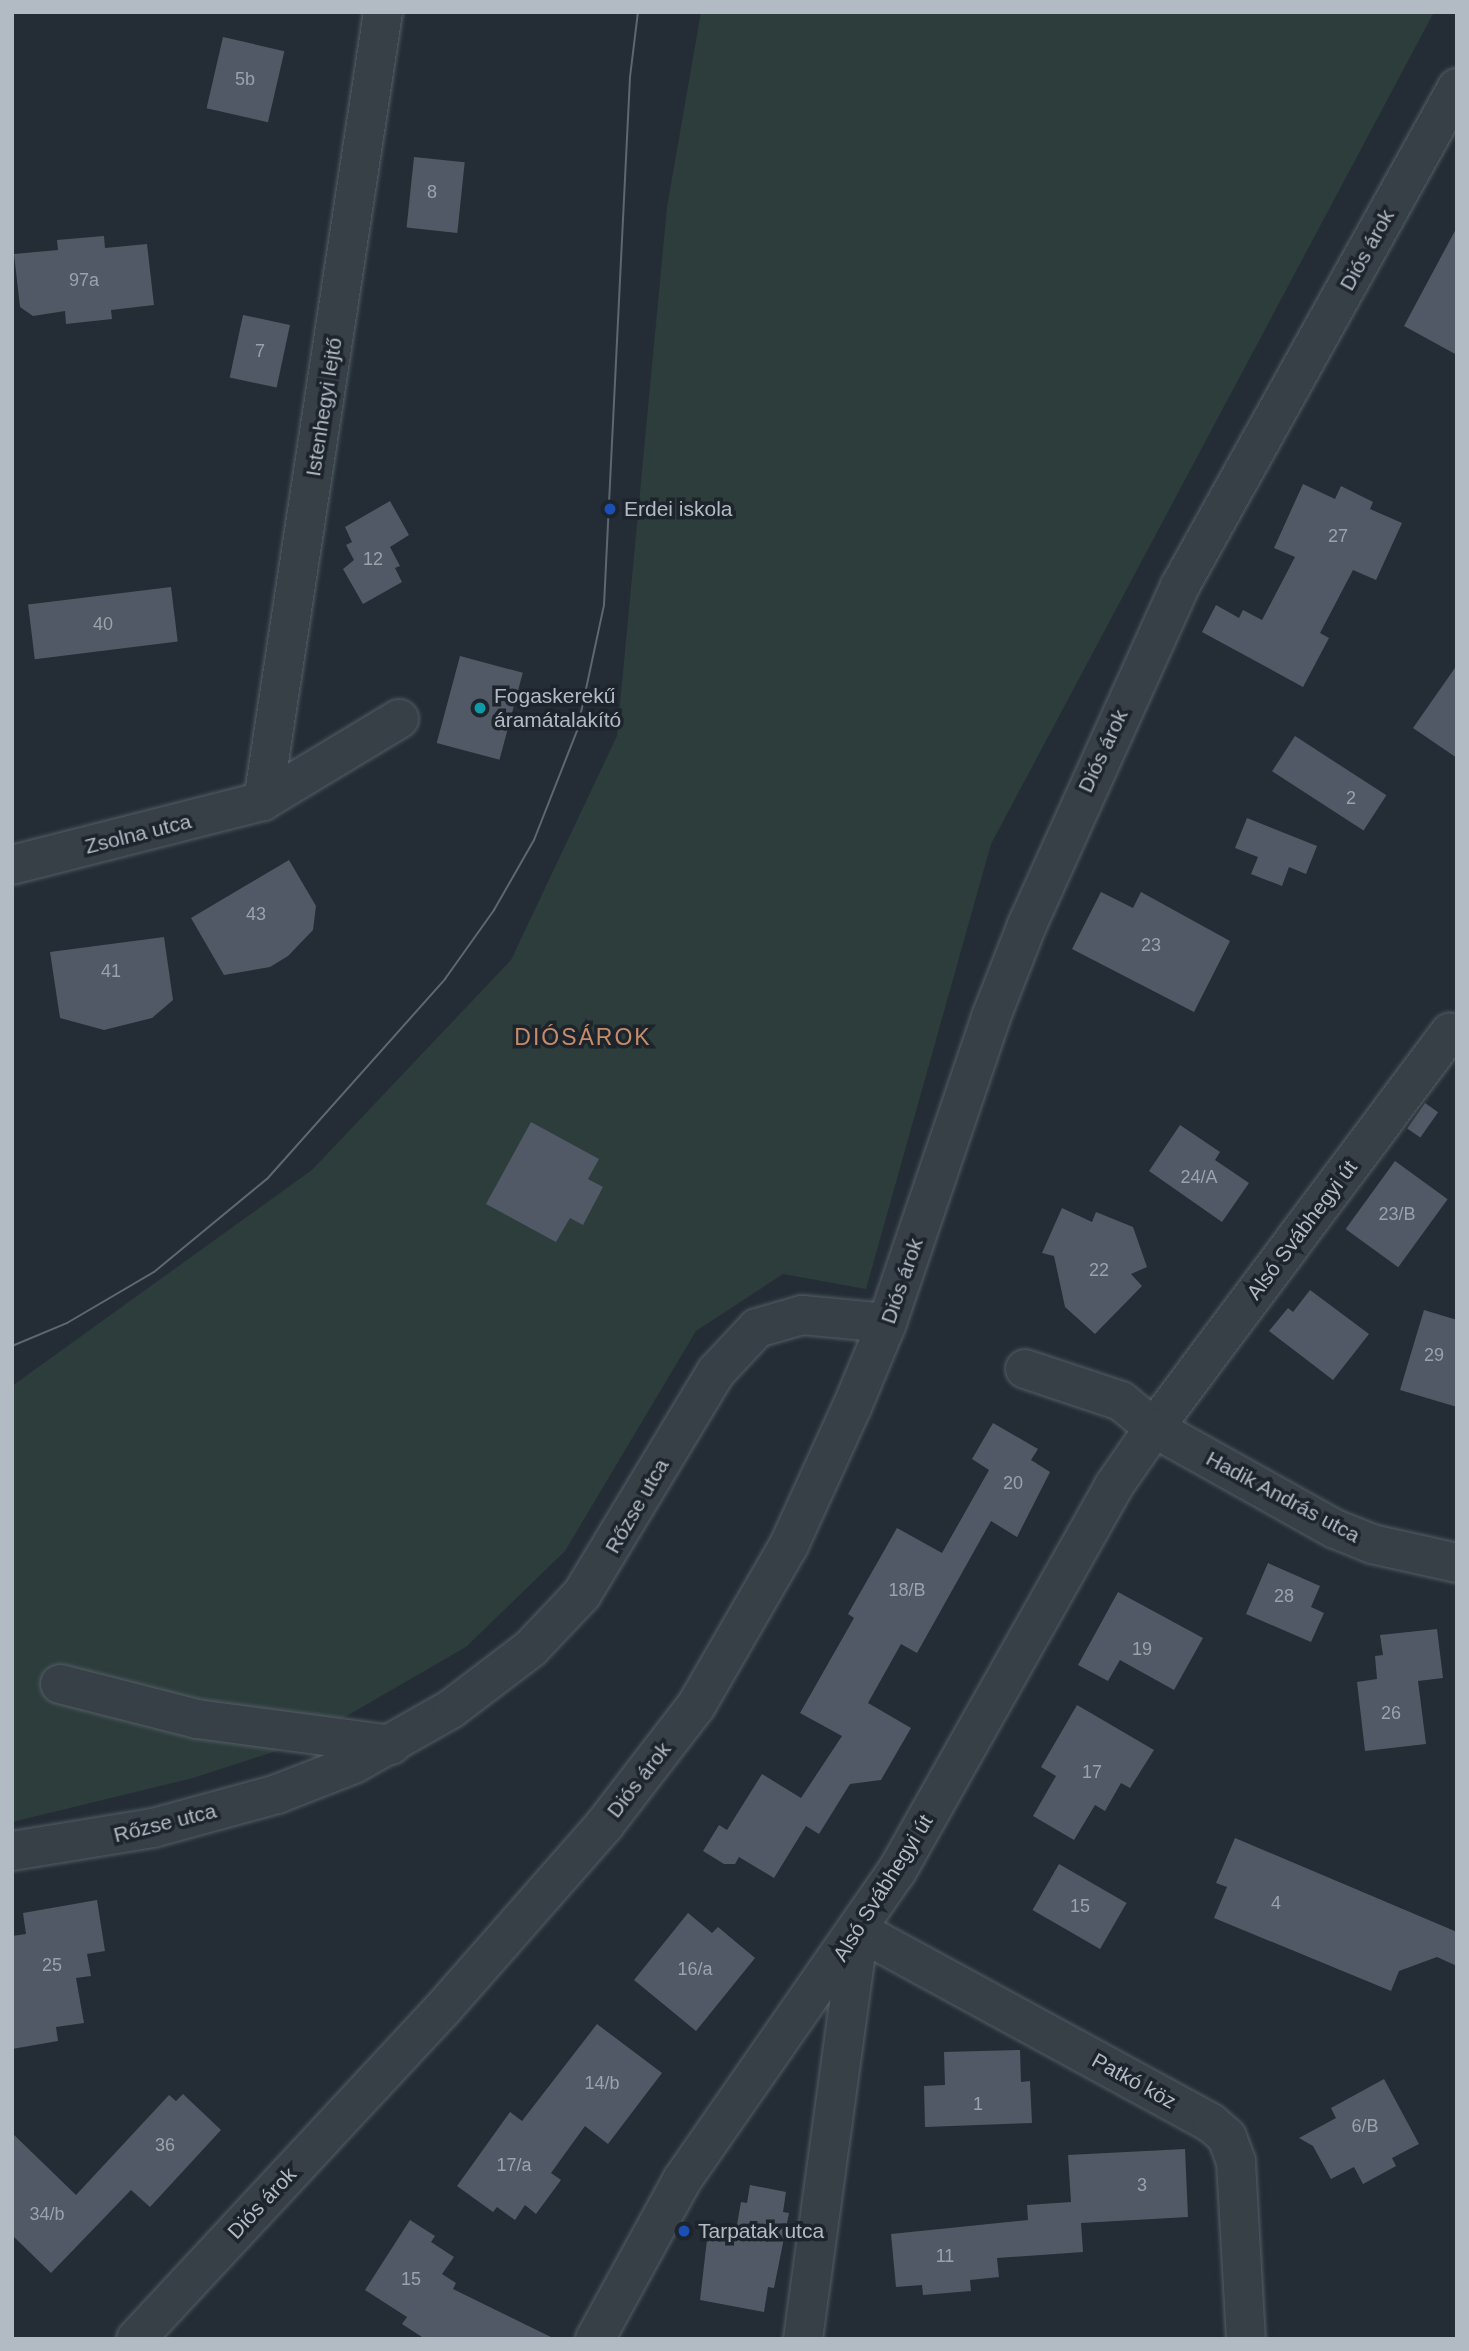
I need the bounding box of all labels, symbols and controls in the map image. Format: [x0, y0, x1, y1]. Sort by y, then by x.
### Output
house number: 5b [235, 68, 255, 90]
house number: 8 [427, 181, 437, 203]
street label: Diós árok [1334, 205, 1400, 295]
house number: 97a [69, 269, 99, 291]
street label: Istenhegyi lejtő [301, 336, 347, 478]
house number: 7 [255, 340, 265, 362]
place label: Erdei iskola [624, 496, 733, 522]
marker: Erdei iskola [602, 501, 618, 517]
house number: 27 [1328, 525, 1348, 547]
house number: 12 [363, 548, 383, 570]
house number: 40 [93, 613, 113, 635]
place label: Fogaskerekű áramátalakító [494, 683, 621, 733]
marker: Fogaskerekű áramátalakító [472, 700, 488, 716]
street label: Diós árok [1073, 705, 1133, 797]
house number: 2 [1346, 787, 1356, 809]
street label: Zsolna utca [82, 809, 194, 859]
house number: 43 [246, 903, 266, 925]
house number: 23 [1141, 934, 1161, 956]
house number: 41 [101, 960, 121, 982]
district label: DIÓSÁROK [515, 1023, 651, 1051]
street label: Alsó Svábhegyi út [1241, 1155, 1363, 1305]
house number: 24/A [1180, 1166, 1218, 1188]
house number: 23/B [1378, 1203, 1416, 1225]
street label: Diós árok [876, 1235, 928, 1327]
house number: 22 [1089, 1259, 1109, 1281]
house number: 29 [1424, 1344, 1444, 1366]
street label: Hadik András utca [1201, 1446, 1365, 1548]
street label: Rőzse utca [600, 1454, 674, 1558]
house number: 20 [1003, 1472, 1023, 1494]
house number: 18/B [888, 1579, 926, 1601]
house number: 28 [1274, 1585, 1294, 1607]
house number: 19 [1132, 1638, 1152, 1660]
house number: 26 [1381, 1702, 1401, 1724]
street label: Diós árok [602, 1737, 676, 1823]
house number: 17 [1082, 1761, 1102, 1783]
street label: Rőzse utca [111, 1798, 219, 1848]
street label: Alsó Svábhegyi út [828, 1810, 938, 1966]
house number: 4 [1271, 1892, 1281, 1914]
house number: 15 [1070, 1895, 1090, 1917]
house number: 25 [42, 1954, 62, 1976]
house number: 16/a [677, 1958, 713, 1980]
street label: Patkó köz [1088, 2048, 1180, 2114]
house number: 14/b [584, 2072, 620, 2094]
house number: 1 [973, 2093, 983, 2115]
house number: 6/B [1351, 2115, 1379, 2137]
house number: 36 [155, 2134, 175, 2156]
house number: 17/a [496, 2154, 532, 2176]
street label: Diós árok [223, 2162, 301, 2244]
house number: 3 [1137, 2174, 1147, 2196]
house number: 34/b [29, 2203, 65, 2225]
place label: Tarpatak utca [698, 2218, 824, 2244]
marker: Tarpatak utca [676, 2223, 692, 2239]
house number: 11 [936, 2245, 954, 2267]
house number: 15 [401, 2268, 421, 2290]

